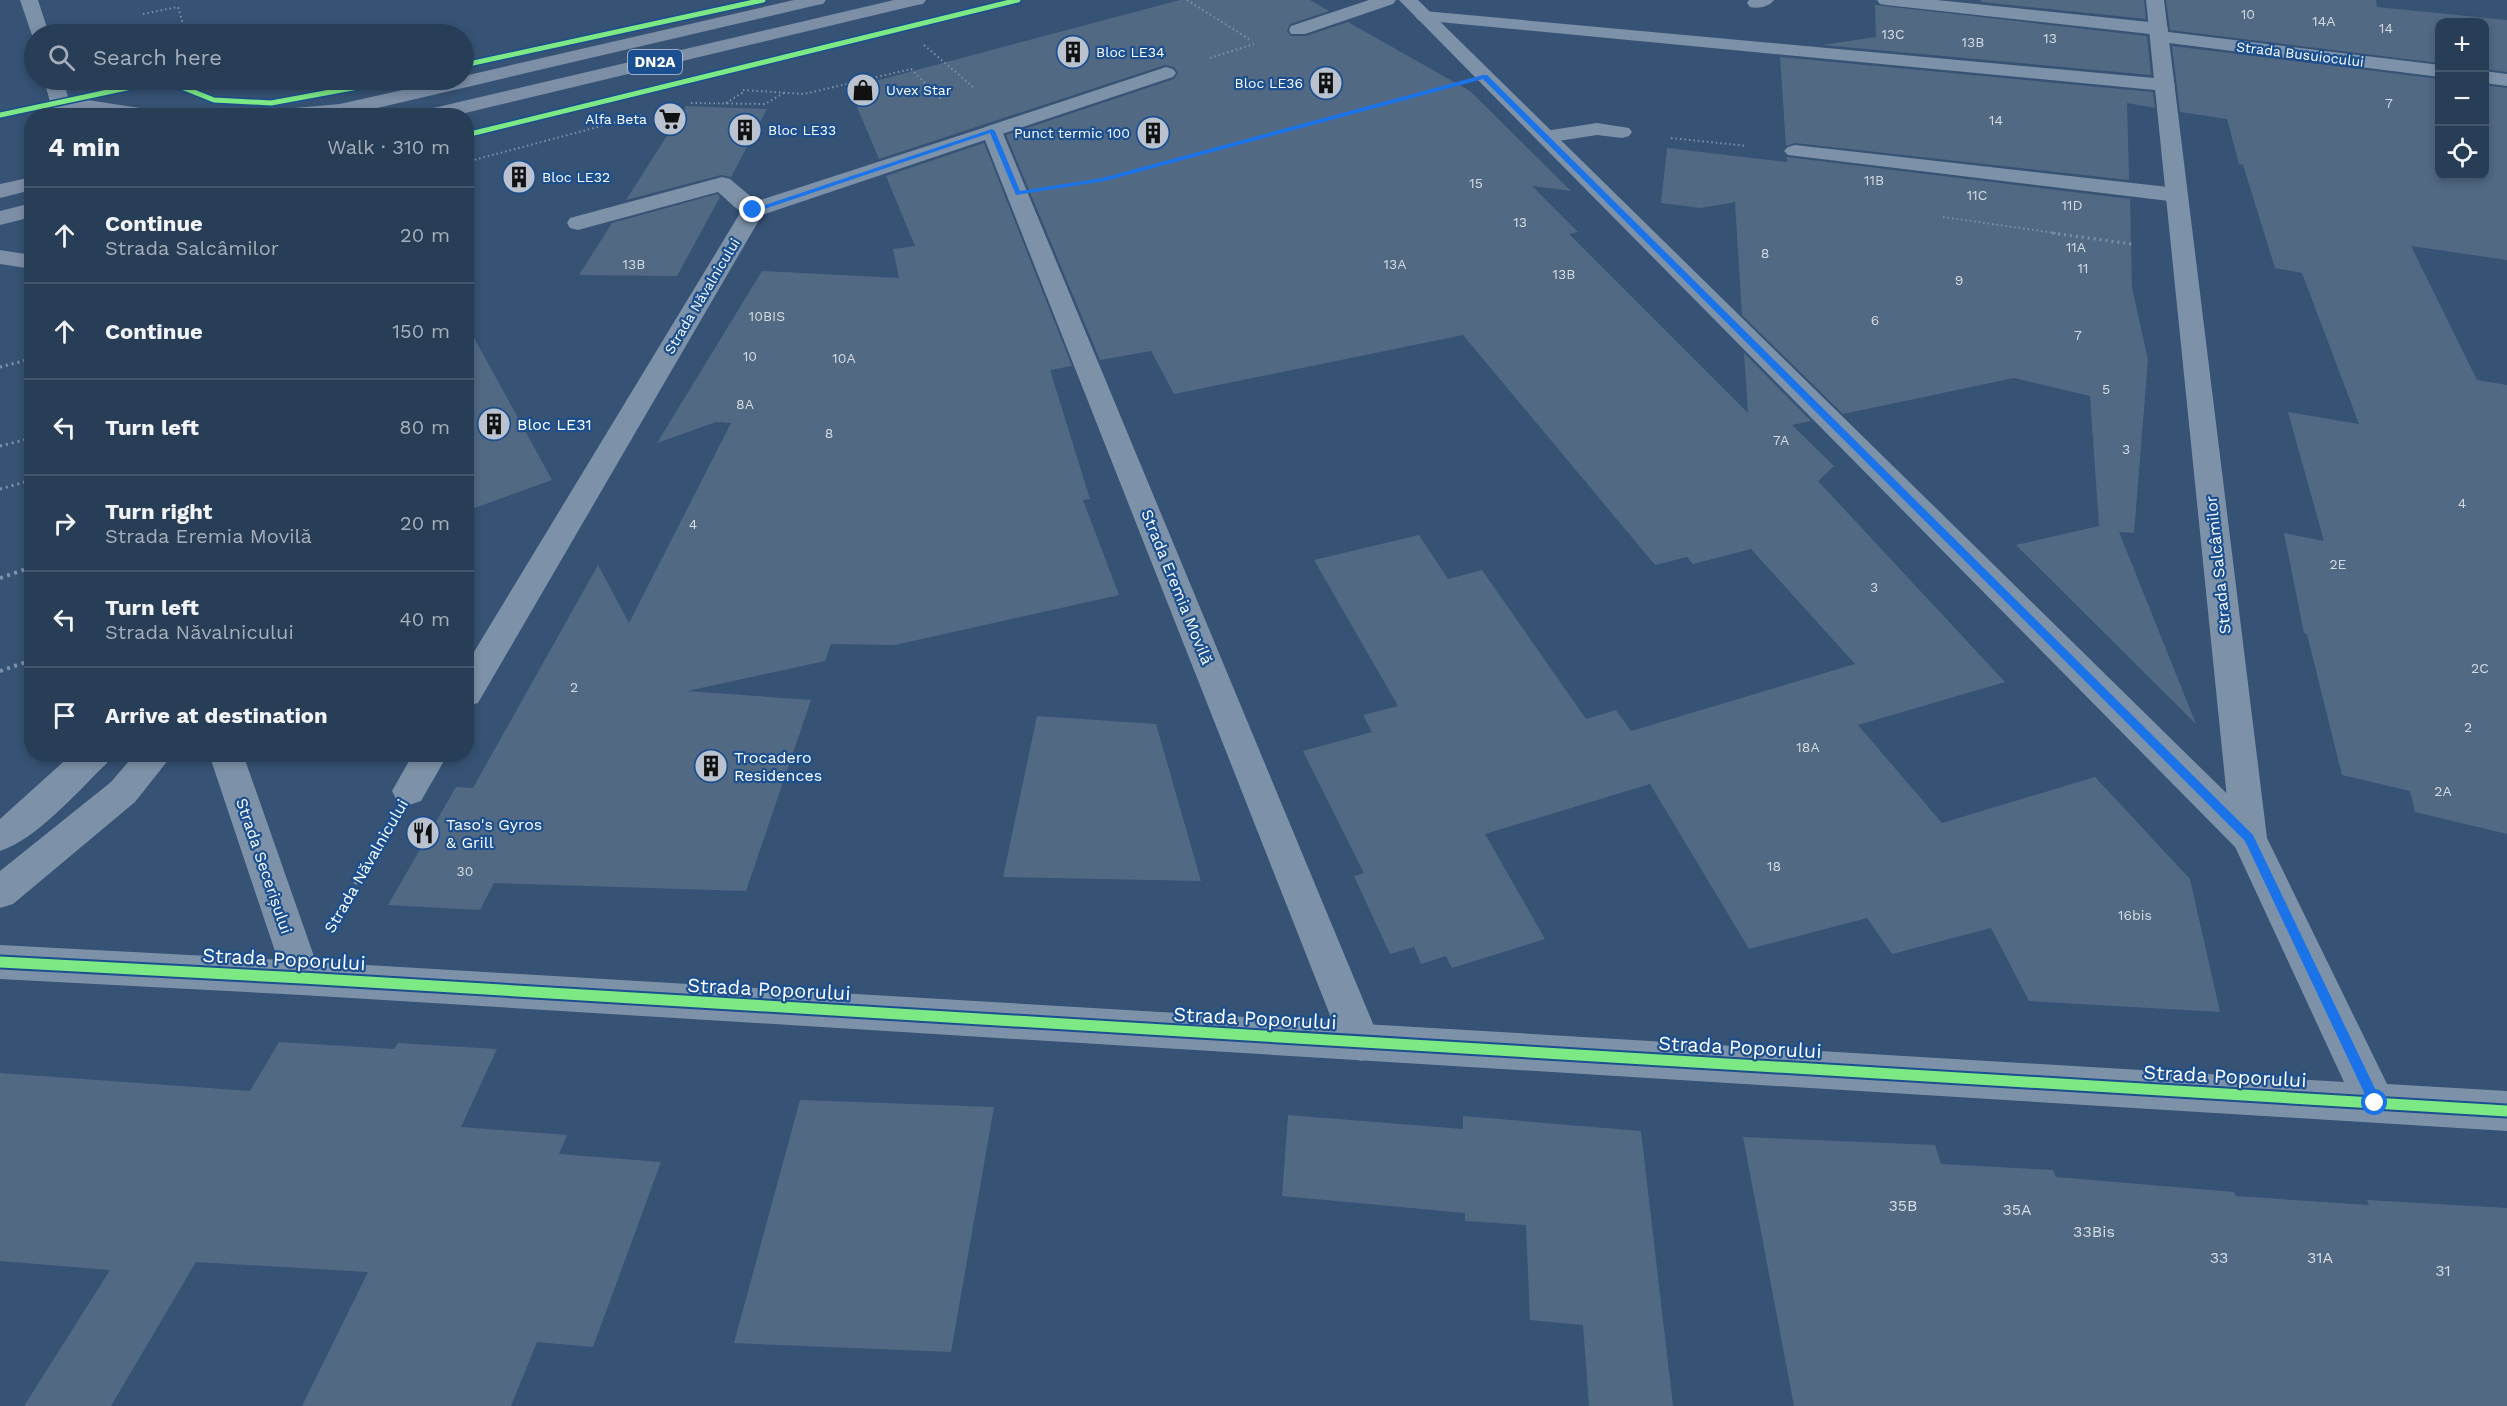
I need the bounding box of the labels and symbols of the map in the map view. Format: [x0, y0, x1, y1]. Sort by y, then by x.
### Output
house number: 10 [2241, 6, 2255, 22]
house number: 14A [2312, 13, 2336, 29]
house number: 14 [2379, 20, 2393, 36]
house number: 13C [1881, 26, 1905, 42]
house number: 13 [2043, 30, 2057, 46]
building icon: Bloc LE34 [1055, 34, 1091, 70]
house number: 13B [1962, 34, 1984, 50]
street label: Strada Busuiocului [2235, 38, 2365, 70]
place label: Bloc LE34 [1096, 44, 1164, 60]
road number: DN2A [628, 50, 682, 74]
building icon: Bloc LE36 [1308, 65, 1344, 101]
shop icon: Uvex Star [845, 72, 881, 108]
place label: Bloc LE36 [1235, 75, 1303, 91]
place label: Uvex Star [886, 82, 952, 98]
house number: 7 [2385, 95, 2393, 111]
supermarket icon: Alfa Beta [652, 101, 688, 137]
place label: Alfa Beta [585, 111, 647, 127]
building icon: Bloc LE33 [727, 112, 763, 148]
house number: 14 [1989, 112, 2003, 128]
building icon: Punct termic 100 [1135, 115, 1171, 151]
place label: Bloc LE33 [768, 122, 836, 138]
place label: Punct termic 100 [1014, 125, 1130, 141]
building icon: Bloc LE32 [501, 159, 537, 195]
place label: Bloc LE32 [542, 169, 610, 185]
house number: 11B [1864, 172, 1884, 188]
house number: 15 [1469, 175, 1483, 191]
house number: 11C [1967, 187, 1987, 203]
route end [739, 196, 765, 222]
house number: 11D [2061, 197, 2083, 213]
house number: 13 [1513, 214, 1527, 230]
street label: Strada Năvalnicului [661, 235, 743, 357]
house number: 11A [2066, 239, 2086, 255]
house number: 8 [1761, 245, 1769, 261]
house number: 13B [623, 256, 645, 272]
house number: 13A [1384, 256, 1406, 272]
house number: 11 [2078, 260, 2088, 276]
house number: 13B [1553, 266, 1575, 282]
house number: 9 [1955, 272, 1963, 288]
house number: 10BIS [749, 308, 785, 324]
house number: 6 [1871, 312, 1879, 328]
house number: 7 [2074, 327, 2082, 343]
house number: 10 [743, 348, 757, 364]
house number: 10A [832, 350, 856, 366]
house number: 5 [2102, 381, 2110, 397]
house number: 8A [736, 396, 754, 412]
building icon: Bloc LE31 [476, 406, 512, 442]
place label: Bloc LE31 [517, 415, 592, 434]
house number: 8 [825, 425, 833, 441]
house number: 7A [1773, 432, 1789, 448]
house number: 3 [2122, 441, 2130, 457]
street label: Strada Salcâmilor [2201, 494, 2235, 635]
house number: 4 [2458, 495, 2466, 511]
street label: Strada Eremia Movilă [1137, 507, 1217, 667]
house number: 4 [689, 516, 697, 532]
house number: 2E [2329, 556, 2347, 572]
house number: 3 [1870, 579, 1878, 595]
house number: 2C [2471, 660, 2489, 676]
house number: 2 [570, 679, 578, 695]
house number: 2 [2464, 719, 2472, 735]
house number: 18A [1796, 739, 1820, 755]
building icon: Trocadero Residences [693, 748, 729, 784]
place label: Trocadero Residences [734, 748, 822, 785]
house number: 2A [2434, 783, 2452, 799]
street label: Strada Secerișului [232, 796, 296, 936]
street label: Strada Năvalnicului [320, 796, 412, 936]
restaurant icon: Taso's Gyros & Grill [405, 815, 441, 851]
place label: Taso's Gyros & Grill [446, 815, 542, 852]
house number: 18 [1767, 858, 1781, 874]
house number: 30 [457, 863, 473, 879]
house number: 16bis [2118, 907, 2152, 923]
street label: Strada Poporului [202, 943, 366, 975]
street label: Strada Poporului [687, 973, 851, 1005]
street label: Strada Poporului [1173, 1002, 1337, 1034]
street label: Strada Poporului [1658, 1031, 1822, 1063]
street label: Strada Poporului [2143, 1060, 2307, 1092]
route start [2361, 1089, 2387, 1115]
house number: 35B [1888, 1196, 1918, 1215]
house number: 35A [2002, 1200, 2032, 1219]
house number: 33Bis [2073, 1222, 2115, 1241]
house number: 33 [2210, 1248, 2228, 1267]
house number: 31A [2307, 1248, 2333, 1267]
house number: 31 [2435, 1261, 2451, 1280]

